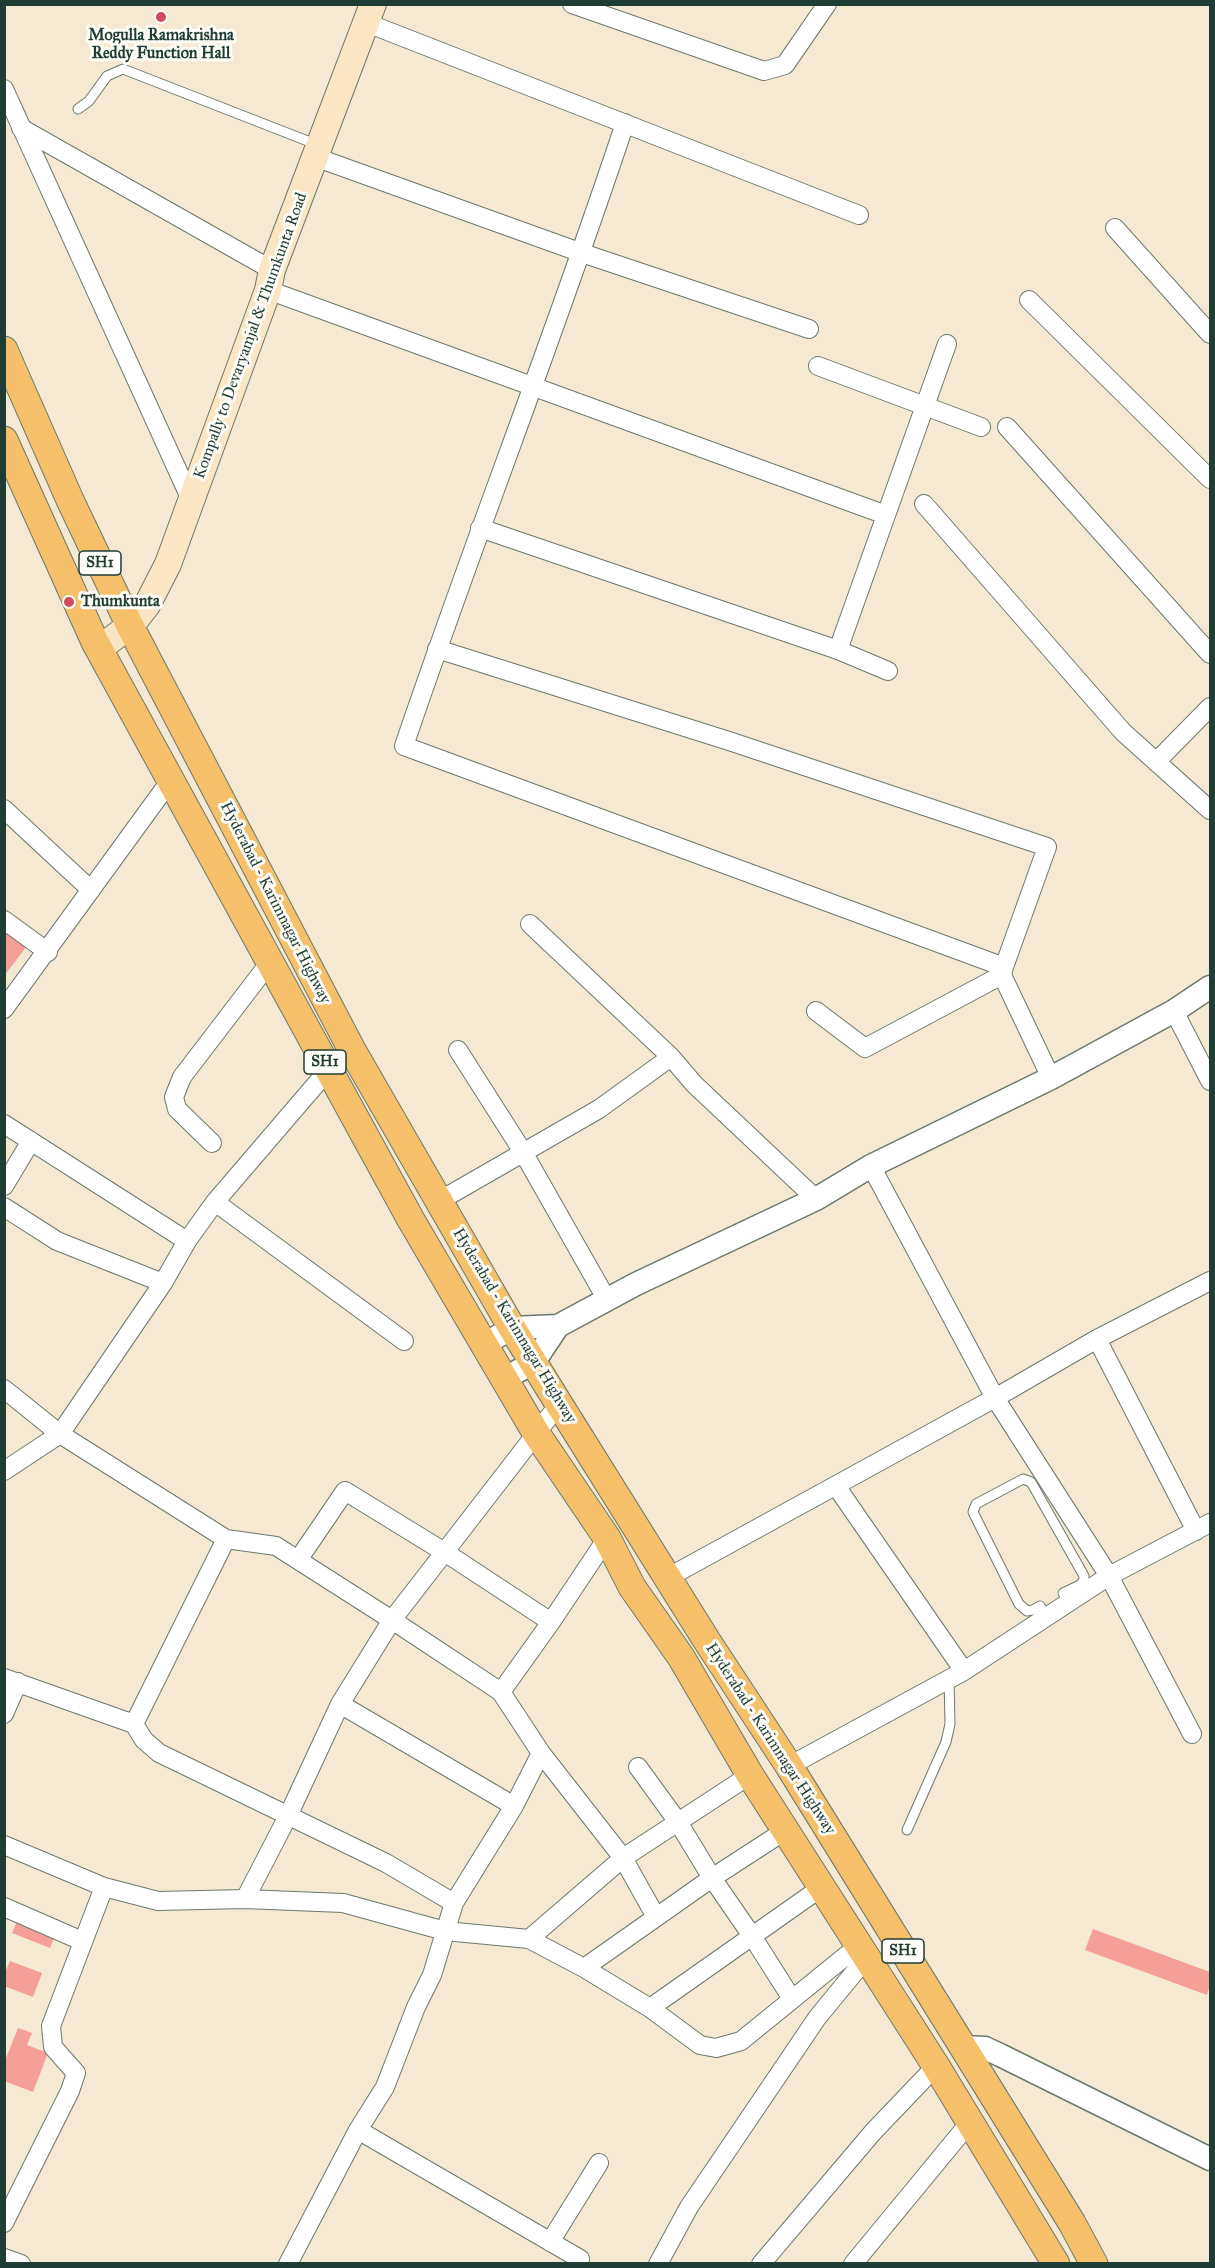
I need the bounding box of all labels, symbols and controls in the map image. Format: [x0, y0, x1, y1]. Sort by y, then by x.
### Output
marker: Mogulla Ramakrishna Reddy Function Hall [154, 10, 168, 24]
place label: Mogulla Ramakrishna Reddy Function Hall [88, 26, 234, 64]
street label: Kompally to Devaryamjal & Thumkunta Road [190, 190, 312, 482]
road number: SH1 [79, 551, 121, 575]
place label: Thumkunta [81, 592, 160, 612]
marker: Thumkunta [62, 595, 76, 609]
street label: Hyderabad - Karimnagar Highway [216, 799, 334, 1007]
road number: SH1 [304, 1050, 346, 1074]
street label: Hyderabad - Karimnagar Highway [448, 1225, 580, 1427]
street label: Hyderabad - Karimnagar Highway [701, 1640, 839, 1838]
road number: SH1 [882, 1939, 924, 1963]

